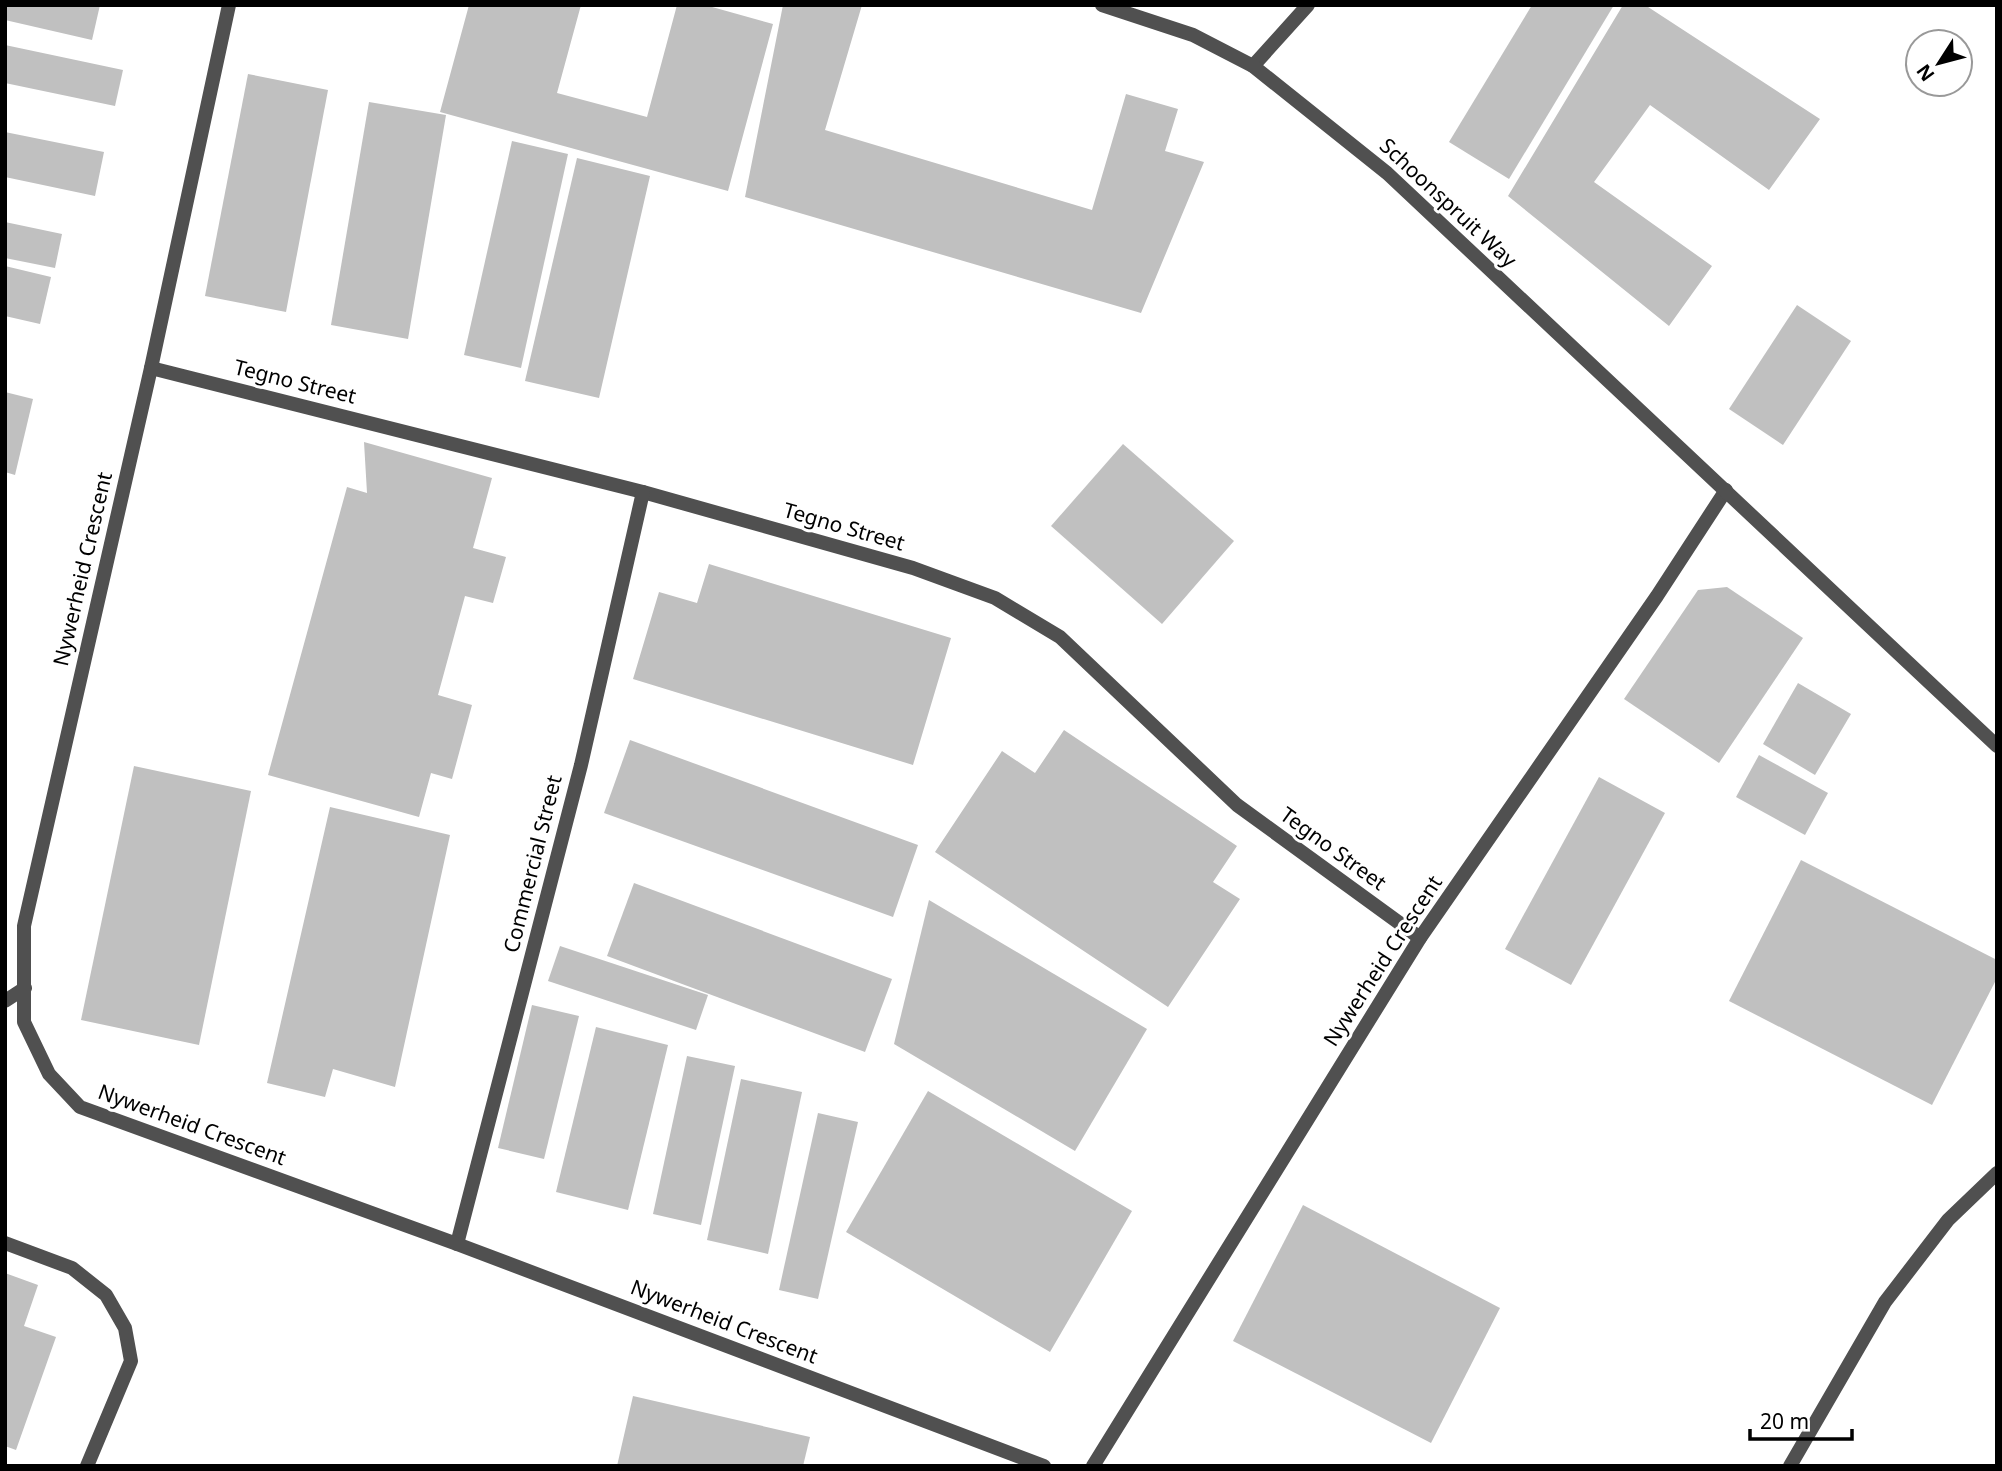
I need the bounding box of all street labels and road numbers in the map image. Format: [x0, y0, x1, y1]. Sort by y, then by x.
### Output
street label: Schoonspruit Way [1374, 131, 1523, 273]
street label: Tegno Street [231, 352, 360, 410]
street label: Nywerheid Crescent [46, 469, 118, 668]
street label: Tegno Street [780, 495, 908, 557]
street label: Commercial Street [496, 772, 568, 956]
street label: Tegno Street [1275, 800, 1393, 896]
street label: Nywerheid Crescent [1316, 869, 1448, 1051]
street label: Nywerheid Crescent [94, 1077, 291, 1171]
street label: Nywerheid Crescent [627, 1272, 822, 1370]

